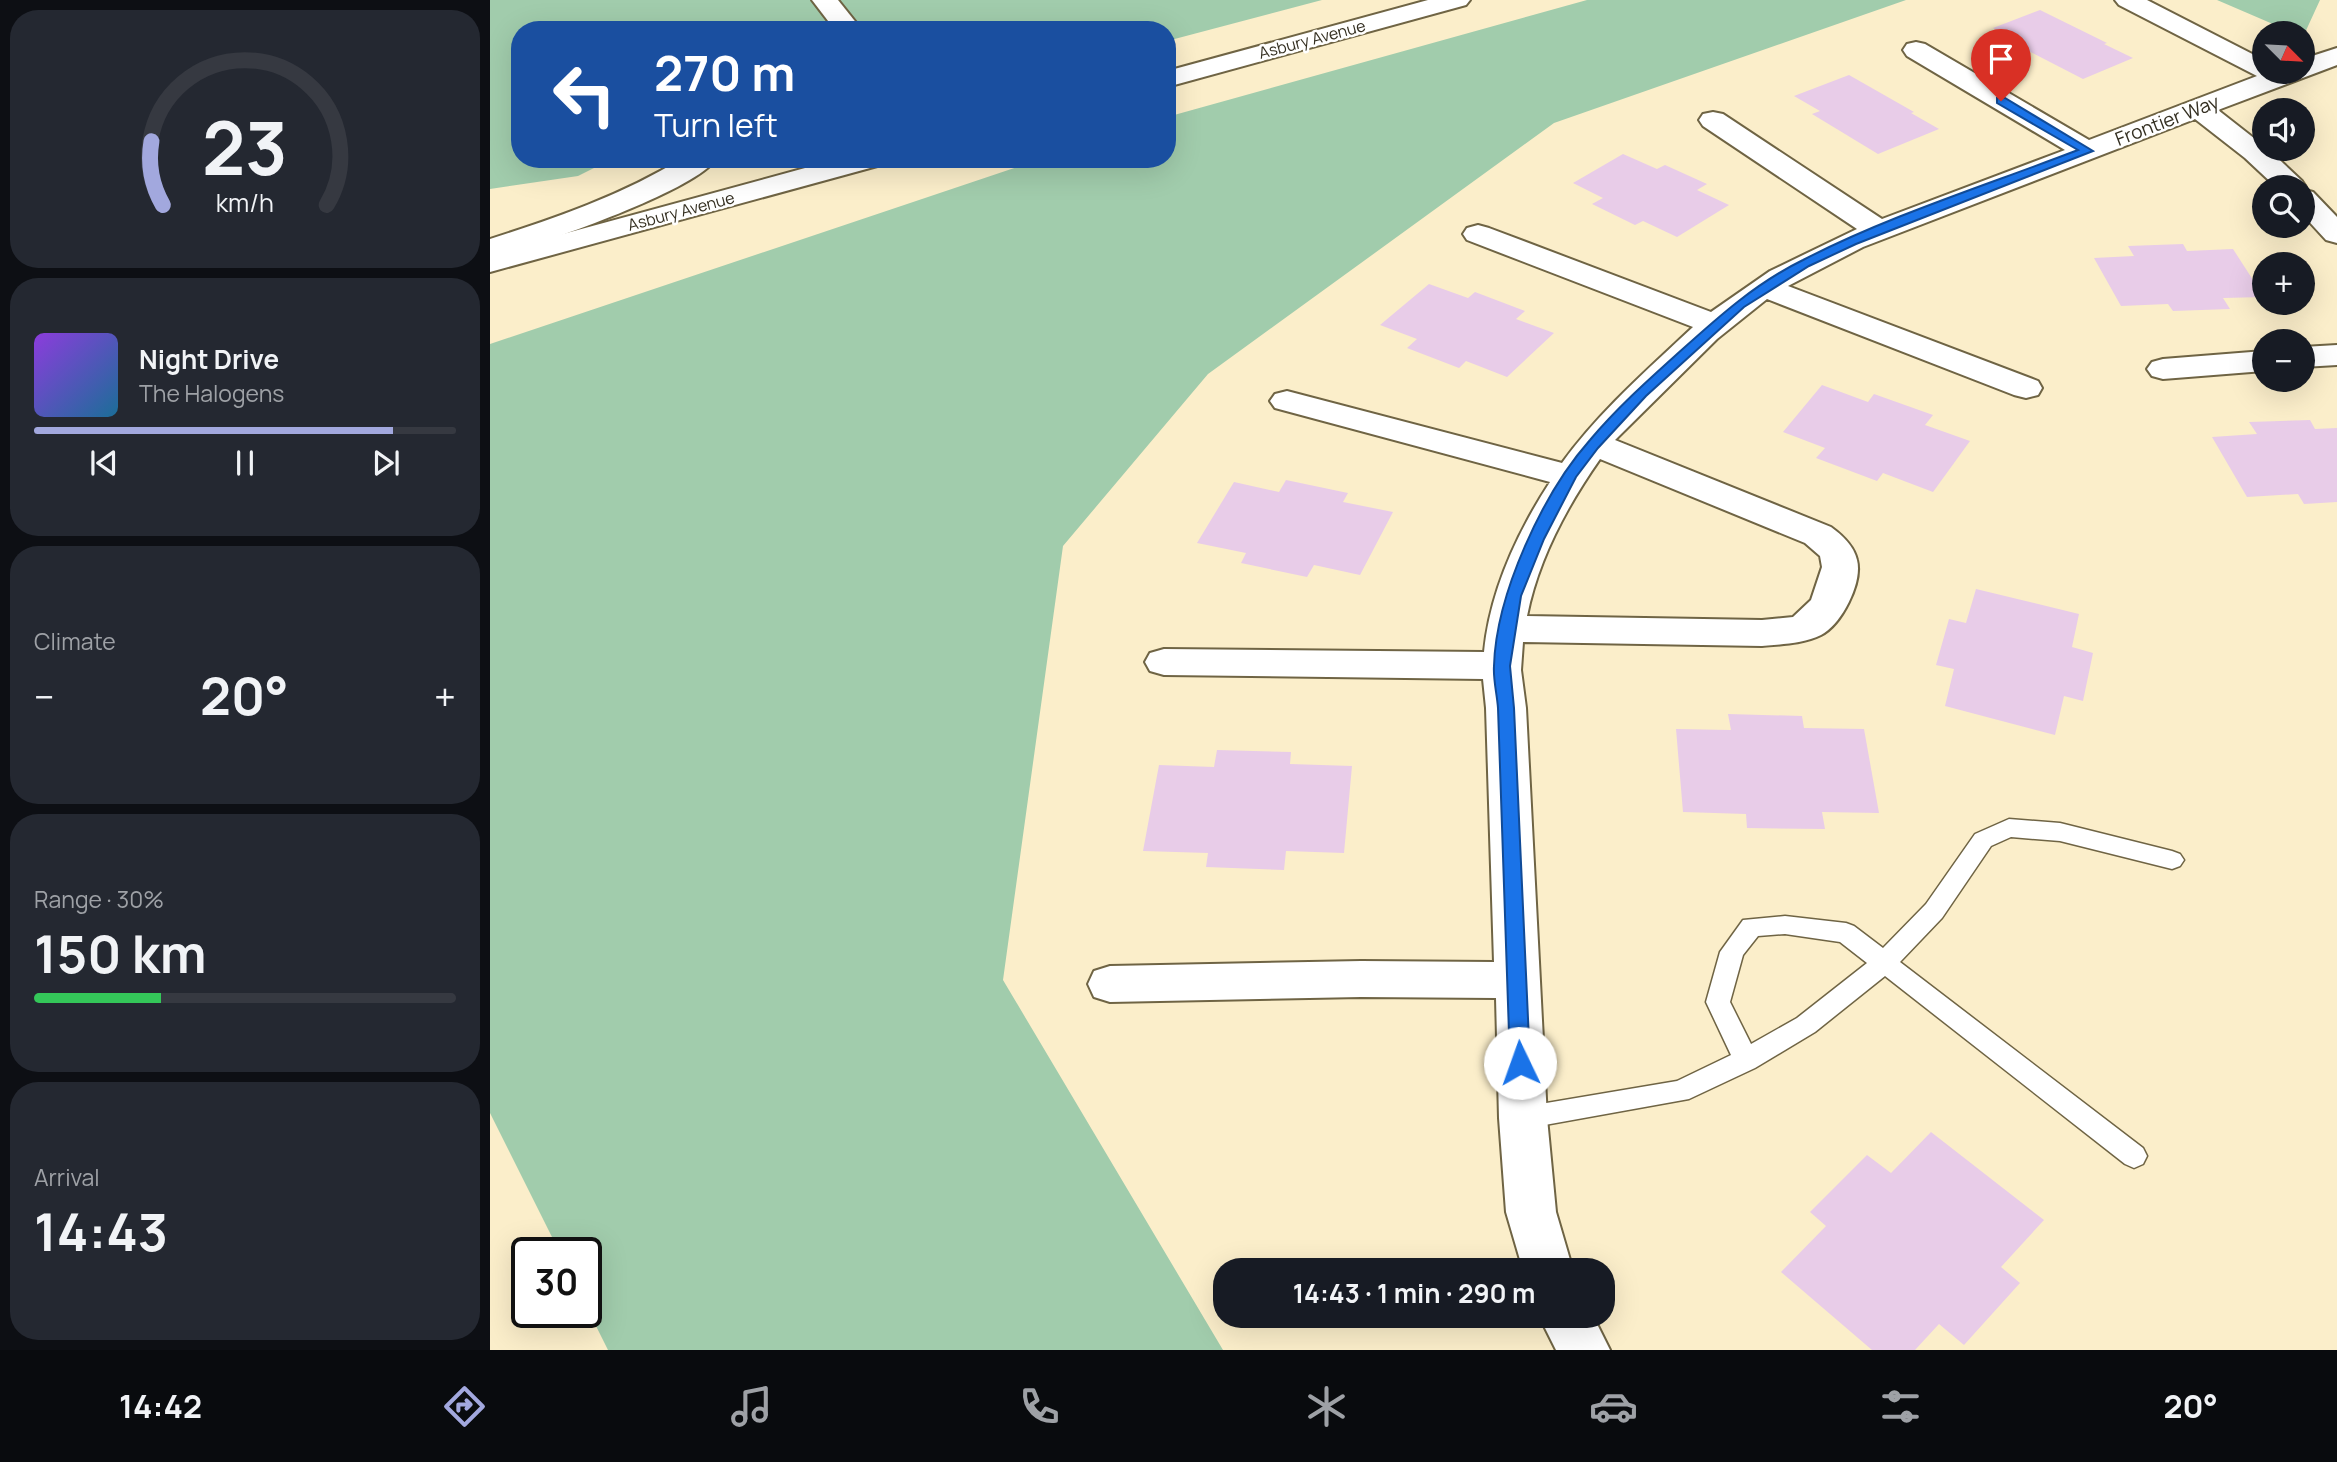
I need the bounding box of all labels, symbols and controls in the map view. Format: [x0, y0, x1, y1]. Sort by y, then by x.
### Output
street label: Asbury Avenue [1256, 14, 1368, 64]
north arrow [2252, 21, 2315, 84]
map controls [2252, 21, 2315, 392]
pin [1971, 29, 2031, 101]
text: 270 m [654, 39, 795, 106]
icon: arrive [1982, 40, 2020, 78]
icon: left [539, 49, 630, 140]
street label: Frontier Way [2111, 88, 2223, 152]
text: 23 [202, 97, 288, 197]
button: sound [2252, 98, 2315, 161]
text: Turn left [654, 103, 778, 147]
button: search [2252, 175, 2315, 238]
text: km/h [216, 185, 274, 220]
street label: Asbury Avenue [625, 186, 737, 236]
button: + [2252, 252, 2315, 315]
button: − [2252, 329, 2315, 392]
text: Night Drive [139, 341, 279, 377]
text: The Halogens [139, 377, 284, 409]
icon: previous [85, 444, 123, 482]
icon: pause [226, 444, 264, 482]
icon: next [367, 444, 405, 482]
text: Climate [34, 625, 116, 657]
text: 20° [200, 660, 289, 731]
text: − [34, 670, 55, 722]
text: + [434, 670, 456, 722]
text: Range · 30% [34, 883, 164, 915]
text: 150 km [34, 918, 207, 989]
position arrow [1483, 1026, 1557, 1100]
text: Arrival [34, 1161, 100, 1193]
text: 14:43 [34, 1196, 168, 1267]
speed limit sign: 30 [511, 1237, 602, 1328]
text: 14:43 · 1 min · 290 m [1293, 1275, 1535, 1311]
icon: directions [440, 1382, 489, 1431]
icon: music [727, 1382, 776, 1431]
icon: phone [1015, 1382, 1064, 1431]
icon: climate [1302, 1382, 1351, 1431]
icon: car [1589, 1382, 1638, 1431]
icon: filters [1876, 1382, 1925, 1431]
text: 14:42 [119, 1384, 202, 1428]
text: 20° [2163, 1384, 2218, 1428]

